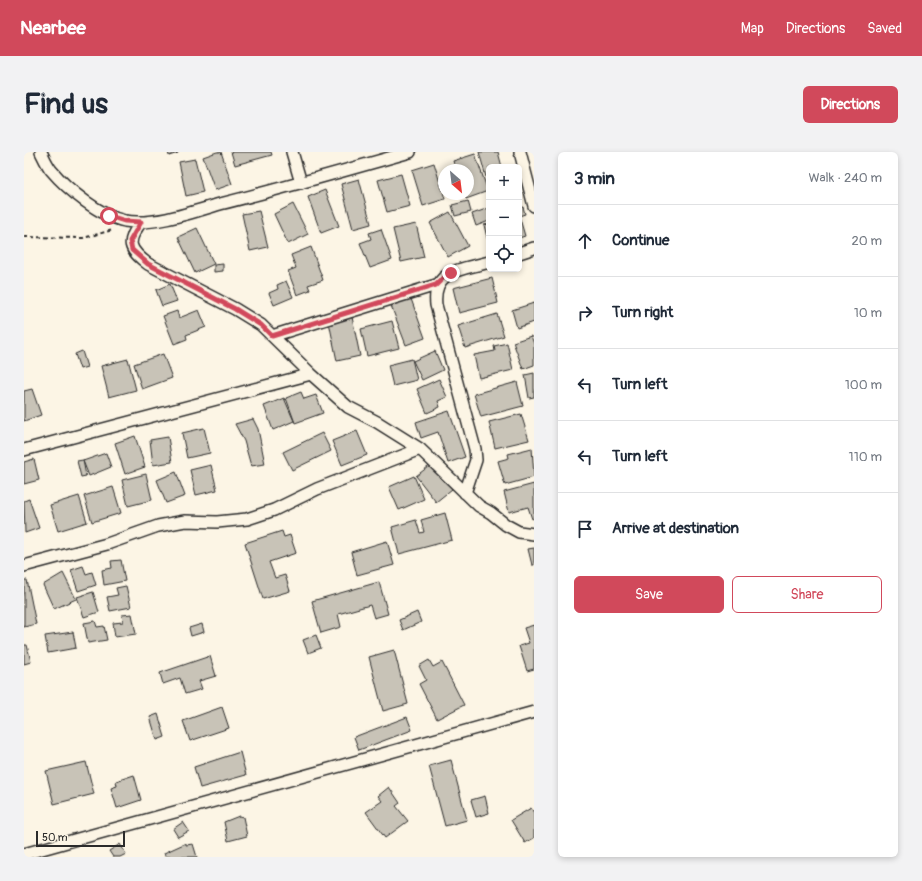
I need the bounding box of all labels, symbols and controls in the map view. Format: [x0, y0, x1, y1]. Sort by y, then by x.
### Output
text: Nearbee [20, 16, 86, 40]
text: Map [741, 20, 764, 37]
text: Directions [786, 20, 845, 37]
text: Saved [867, 20, 902, 37]
button: Directions [803, 86, 898, 123]
text: Find us [24, 87, 108, 122]
north arrow [438, 164, 474, 200]
map controls [486, 164, 522, 272]
button: + [486, 164, 522, 200]
text: 3 min [574, 168, 615, 189]
text: Walk · 240 m [808, 170, 882, 186]
button: − [486, 200, 522, 236]
route start [100, 207, 118, 225]
icon: ahead [574, 230, 596, 252]
text: Continue [612, 231, 670, 250]
text: 20 m [851, 233, 882, 249]
button: locate [486, 236, 522, 272]
route end [442, 264, 460, 282]
icon: right [574, 302, 596, 324]
text: Turn right [612, 303, 673, 322]
text: 10 m [854, 305, 882, 321]
icon: left [574, 374, 596, 396]
text: Turn left [612, 375, 668, 394]
text: 100 m [845, 377, 882, 393]
icon: left [574, 446, 596, 468]
text: Turn left [612, 447, 668, 466]
text: 110 m [849, 449, 882, 465]
icon: arrive [574, 518, 596, 540]
text: Arrive at destination [612, 519, 739, 538]
button: Save [574, 576, 724, 613]
button: Share [732, 576, 882, 613]
scale bar [36, 829, 125, 848]
text: 50 m [42, 831, 68, 844]

